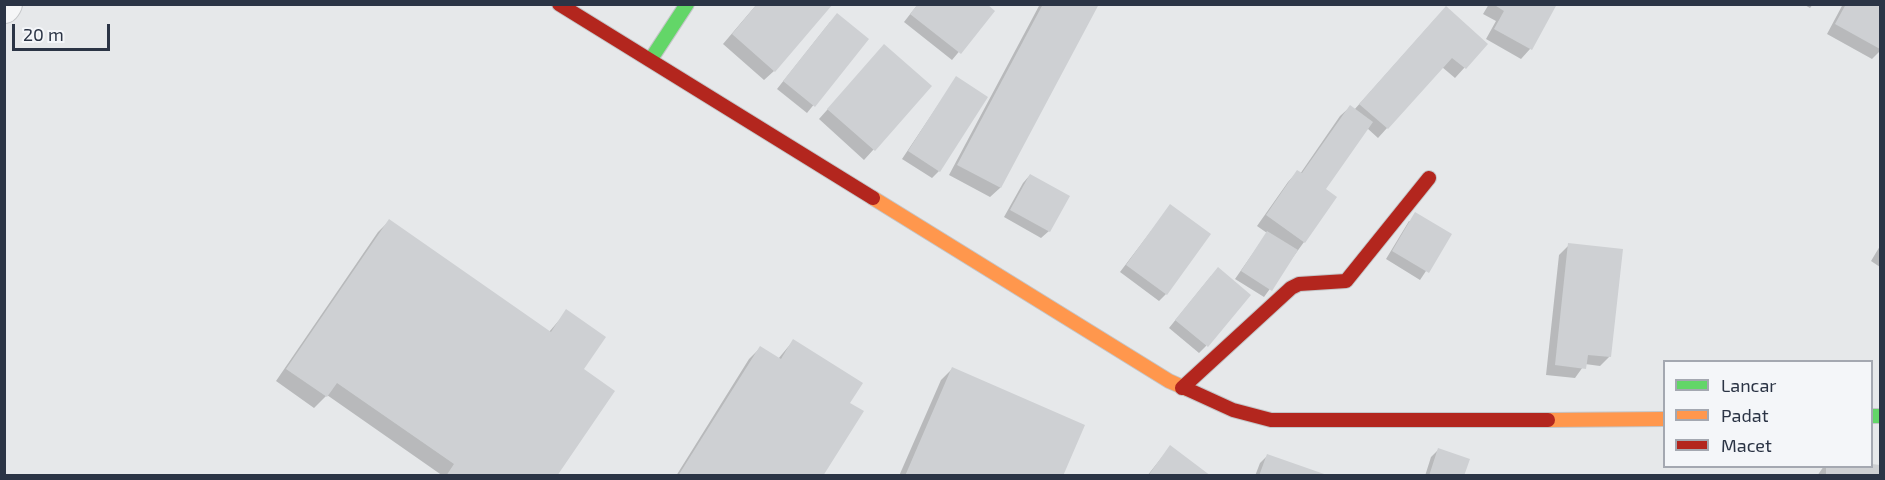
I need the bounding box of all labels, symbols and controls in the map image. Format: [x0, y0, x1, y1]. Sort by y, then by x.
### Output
scale bar [15, 12, 112, 50]
text: 20 m [23, 23, 64, 45]
legend [1663, 360, 1873, 468]
text: Lancar [1721, 374, 1777, 396]
text: Padat [1721, 404, 1768, 426]
text: Macet [1721, 434, 1772, 456]

